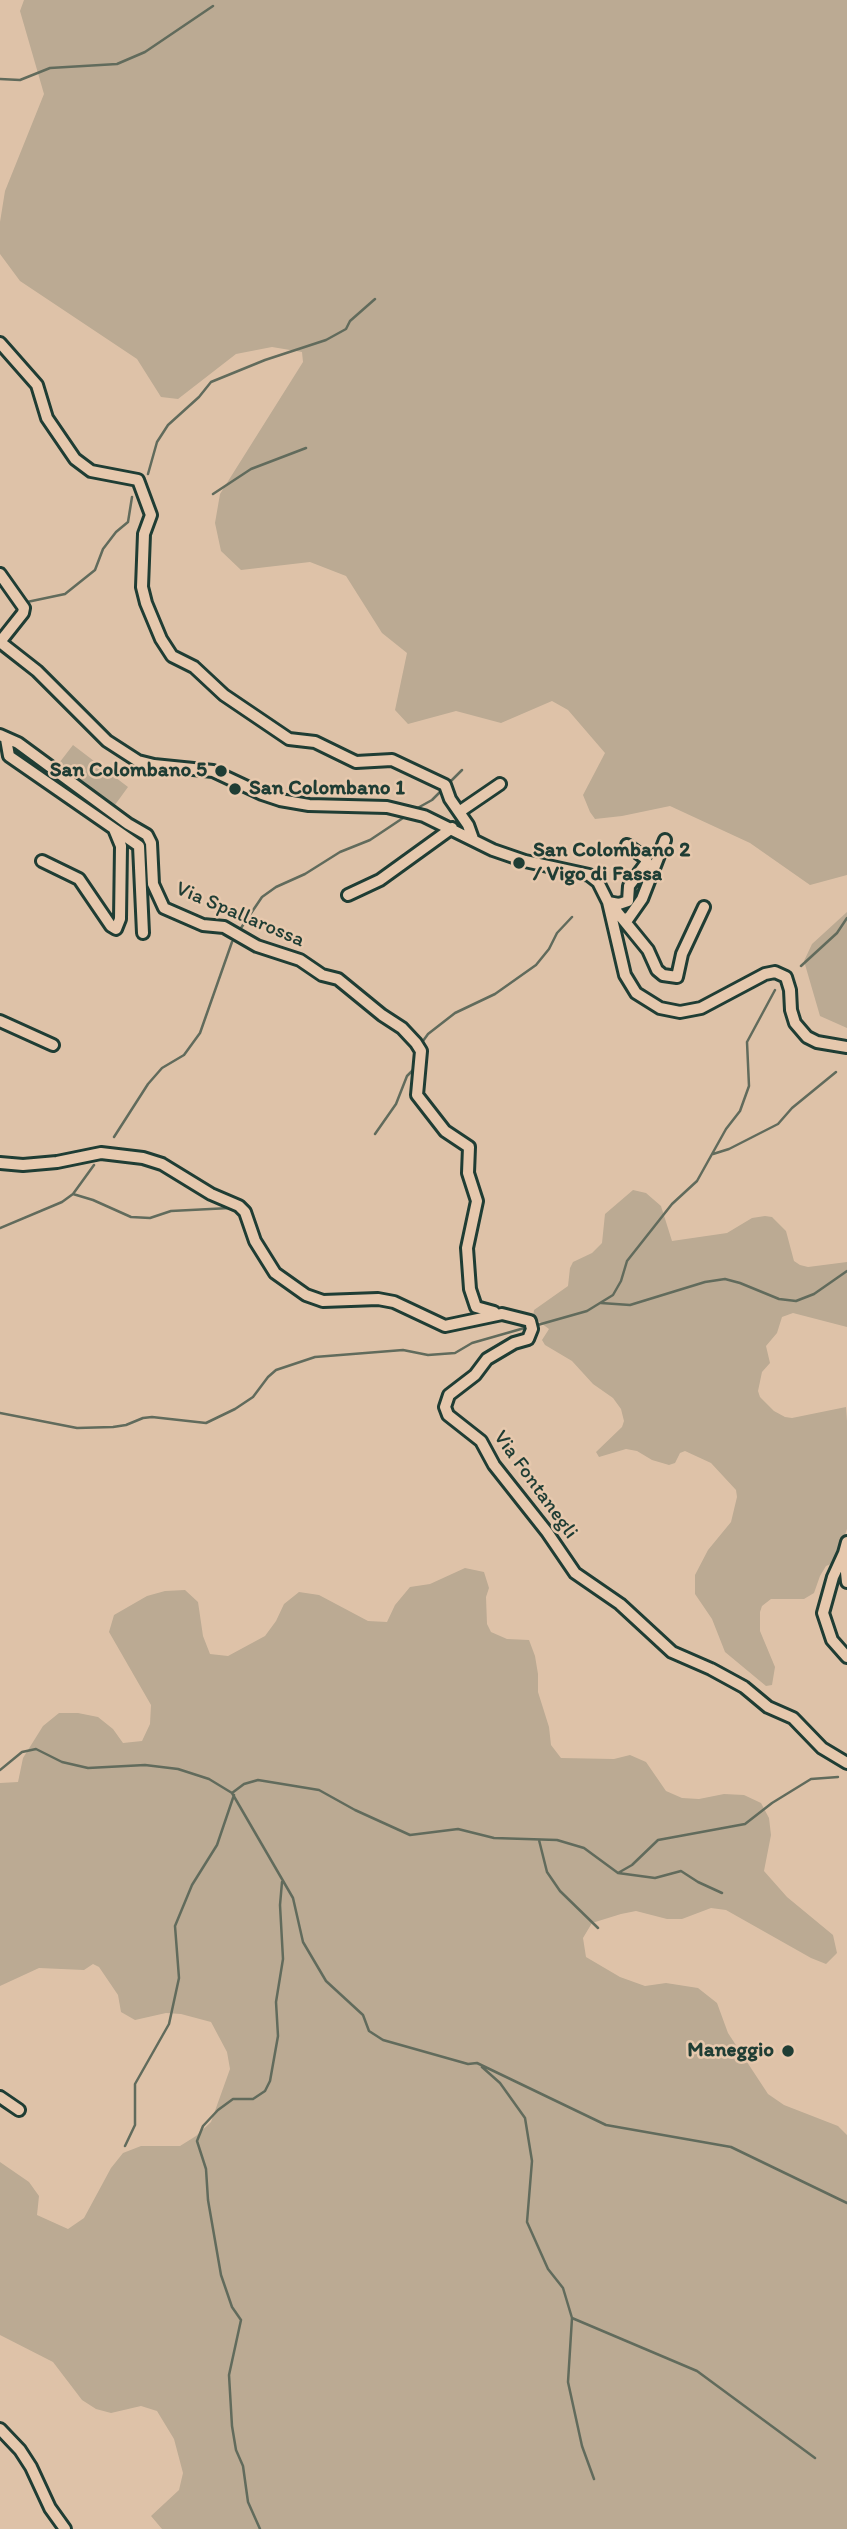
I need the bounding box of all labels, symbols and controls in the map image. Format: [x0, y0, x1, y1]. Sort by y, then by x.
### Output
place label: San Colombano 5 [50, 758, 207, 784]
marker: San Colombano 5 [213, 763, 229, 779]
place label: San Colombano 1 [249, 776, 405, 802]
marker: San Colombano 1 [227, 781, 243, 797]
place label: San Colombano 2 / Vigo di Fassa [533, 838, 690, 888]
marker: San Colombano 2 / Vigo di Fassa [511, 855, 527, 871]
street label: Via Spallarossa [172, 877, 308, 953]
street label: Via Fontanegli [487, 1426, 583, 1544]
place label: Maneggio [687, 2038, 774, 2064]
marker: Maneggio [780, 2043, 796, 2059]

